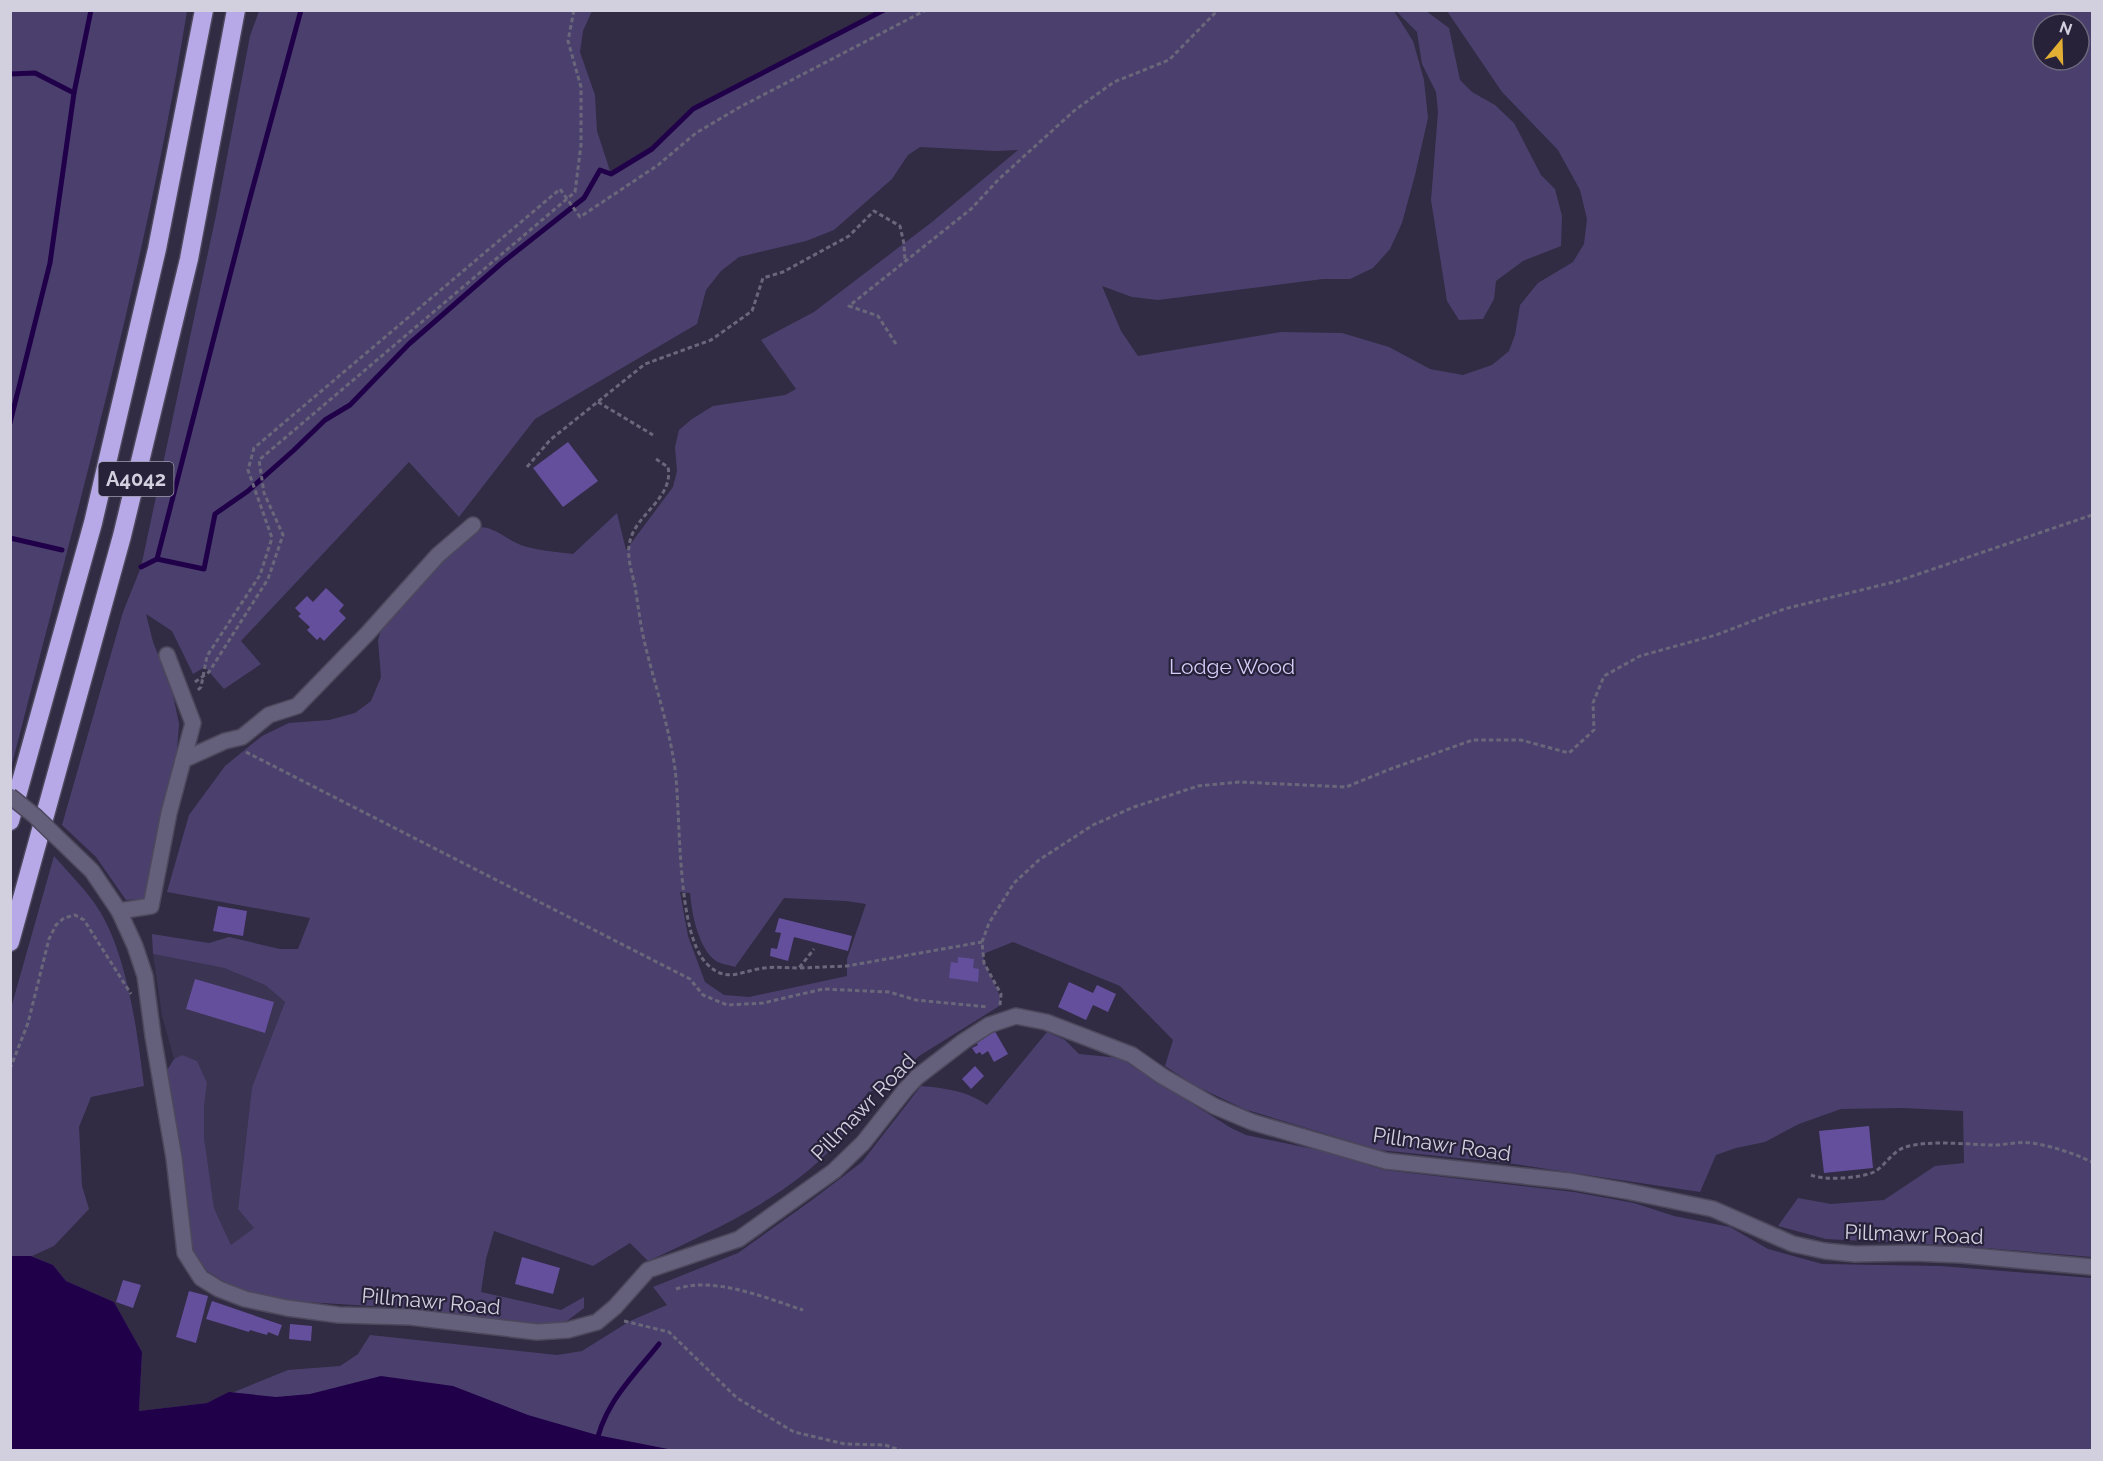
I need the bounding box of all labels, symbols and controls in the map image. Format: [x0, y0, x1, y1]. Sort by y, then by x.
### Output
north arrow [2031, 12, 2091, 72]
text: N [2057, 17, 2075, 39]
road number: A4042 [98, 462, 174, 496]
park label: Lodge Wood [1169, 654, 1295, 679]
street label: Pillmawr Road [806, 1048, 920, 1166]
street label: Pillmawr Road [1371, 1122, 1513, 1166]
street label: Pillmawr Road [1844, 1219, 1984, 1249]
street label: Pillmawr Road [361, 1282, 501, 1320]

